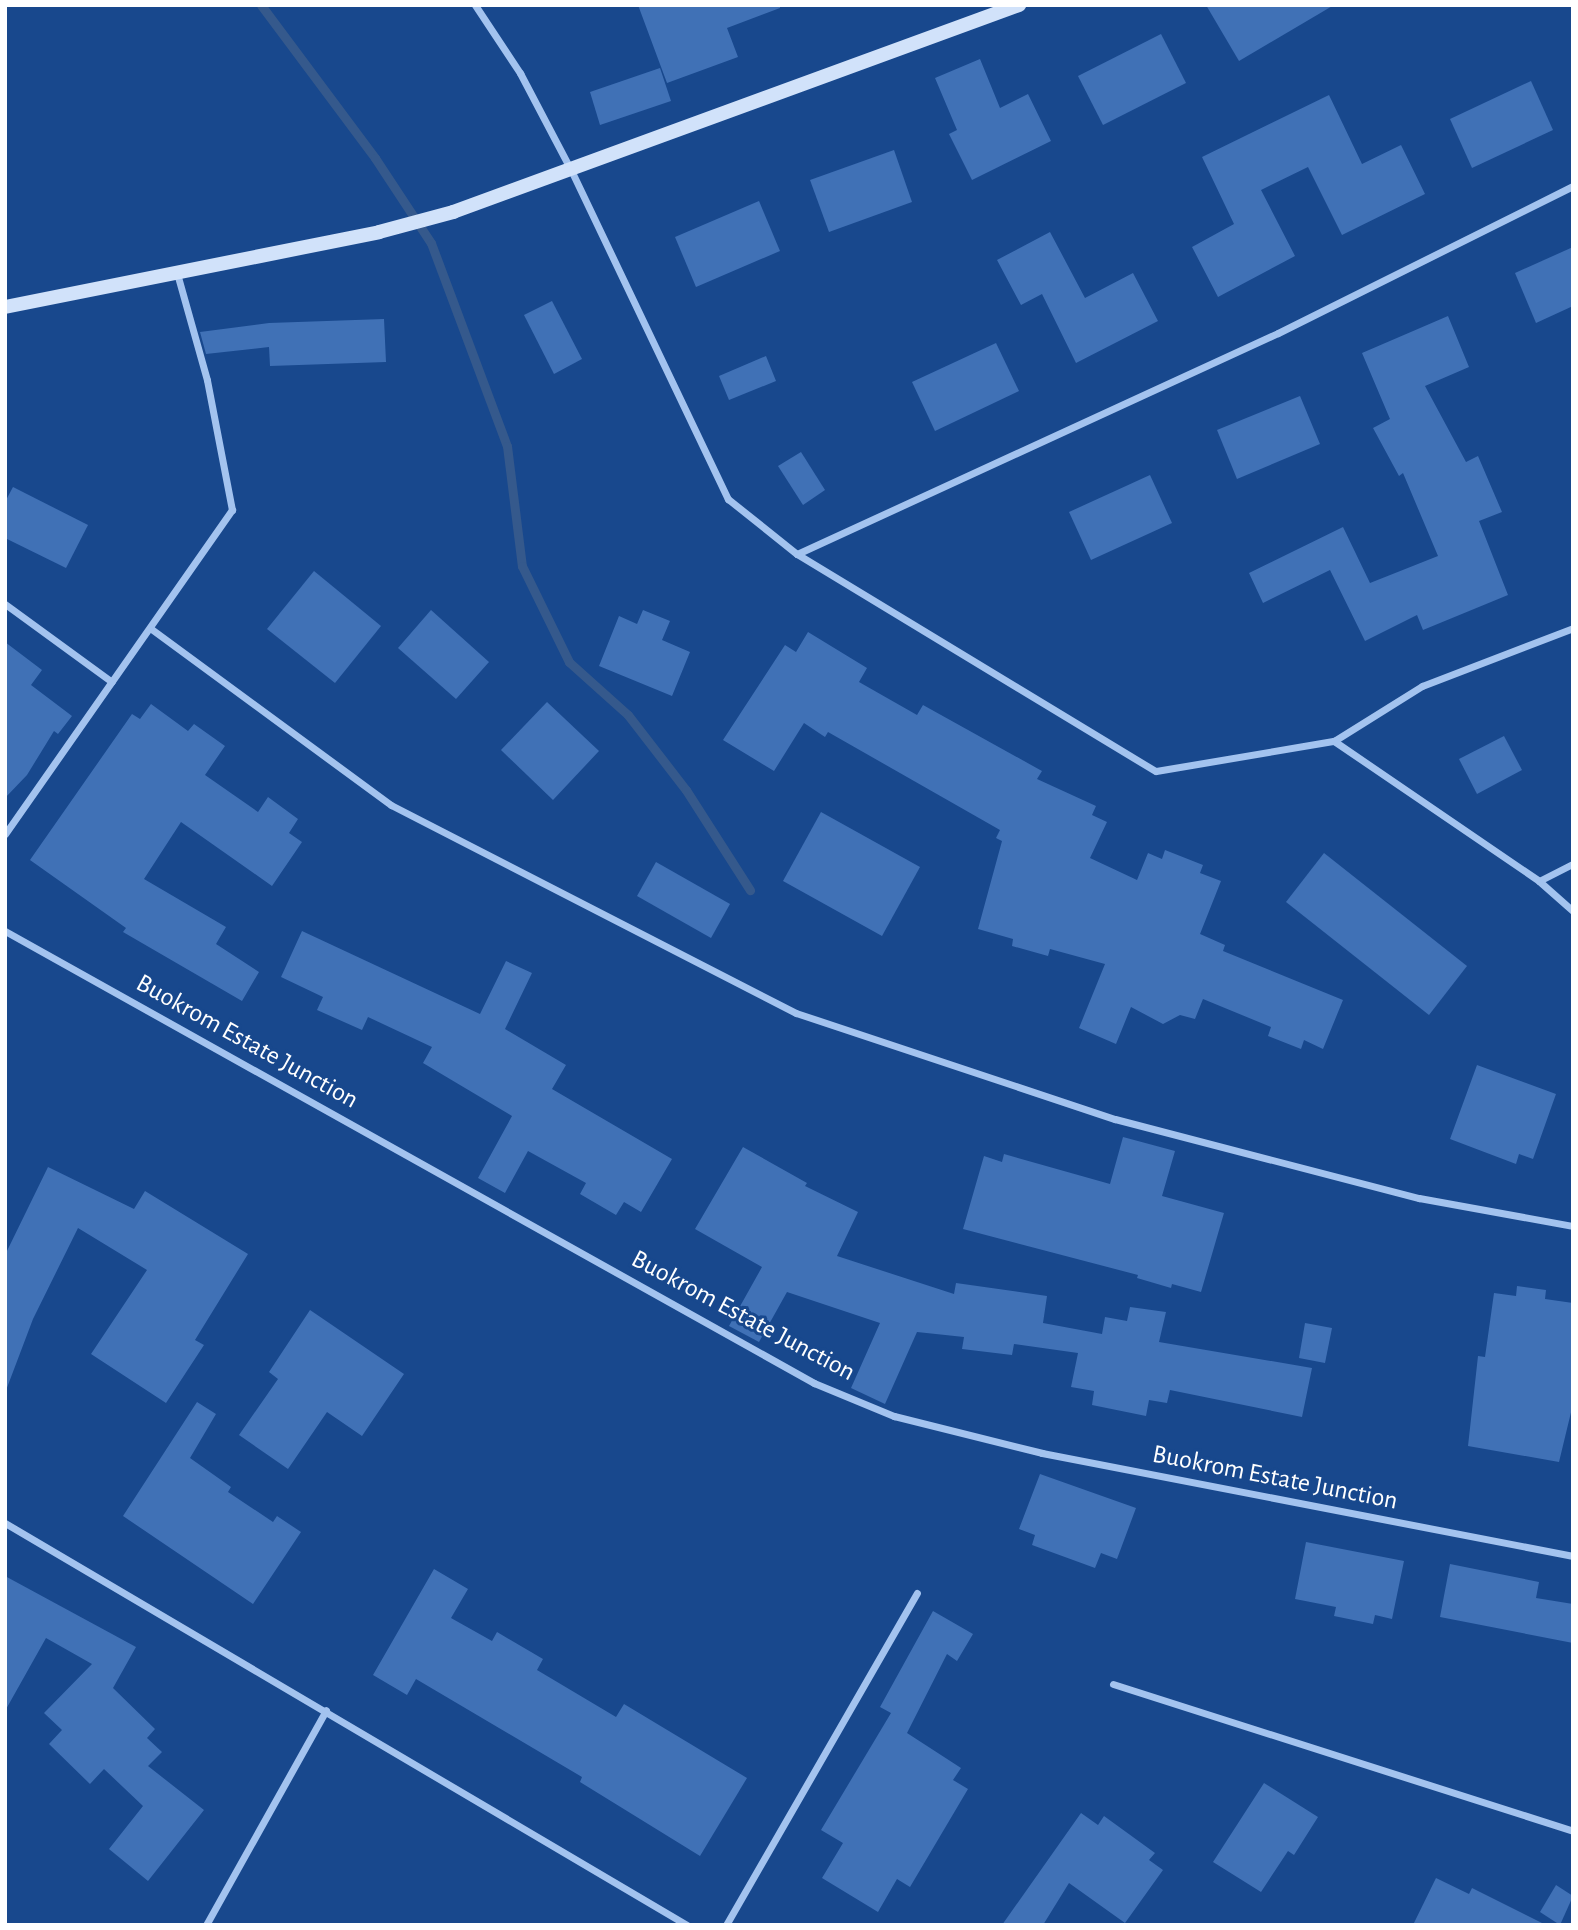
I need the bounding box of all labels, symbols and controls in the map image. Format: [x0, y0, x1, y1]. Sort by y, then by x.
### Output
street label: Buokrom Estate Junction [130, 968, 364, 1116]
street label: Buokrom Estate Junction [626, 1244, 860, 1388]
street label: Buokrom Estate Junction [1150, 1439, 1400, 1517]

